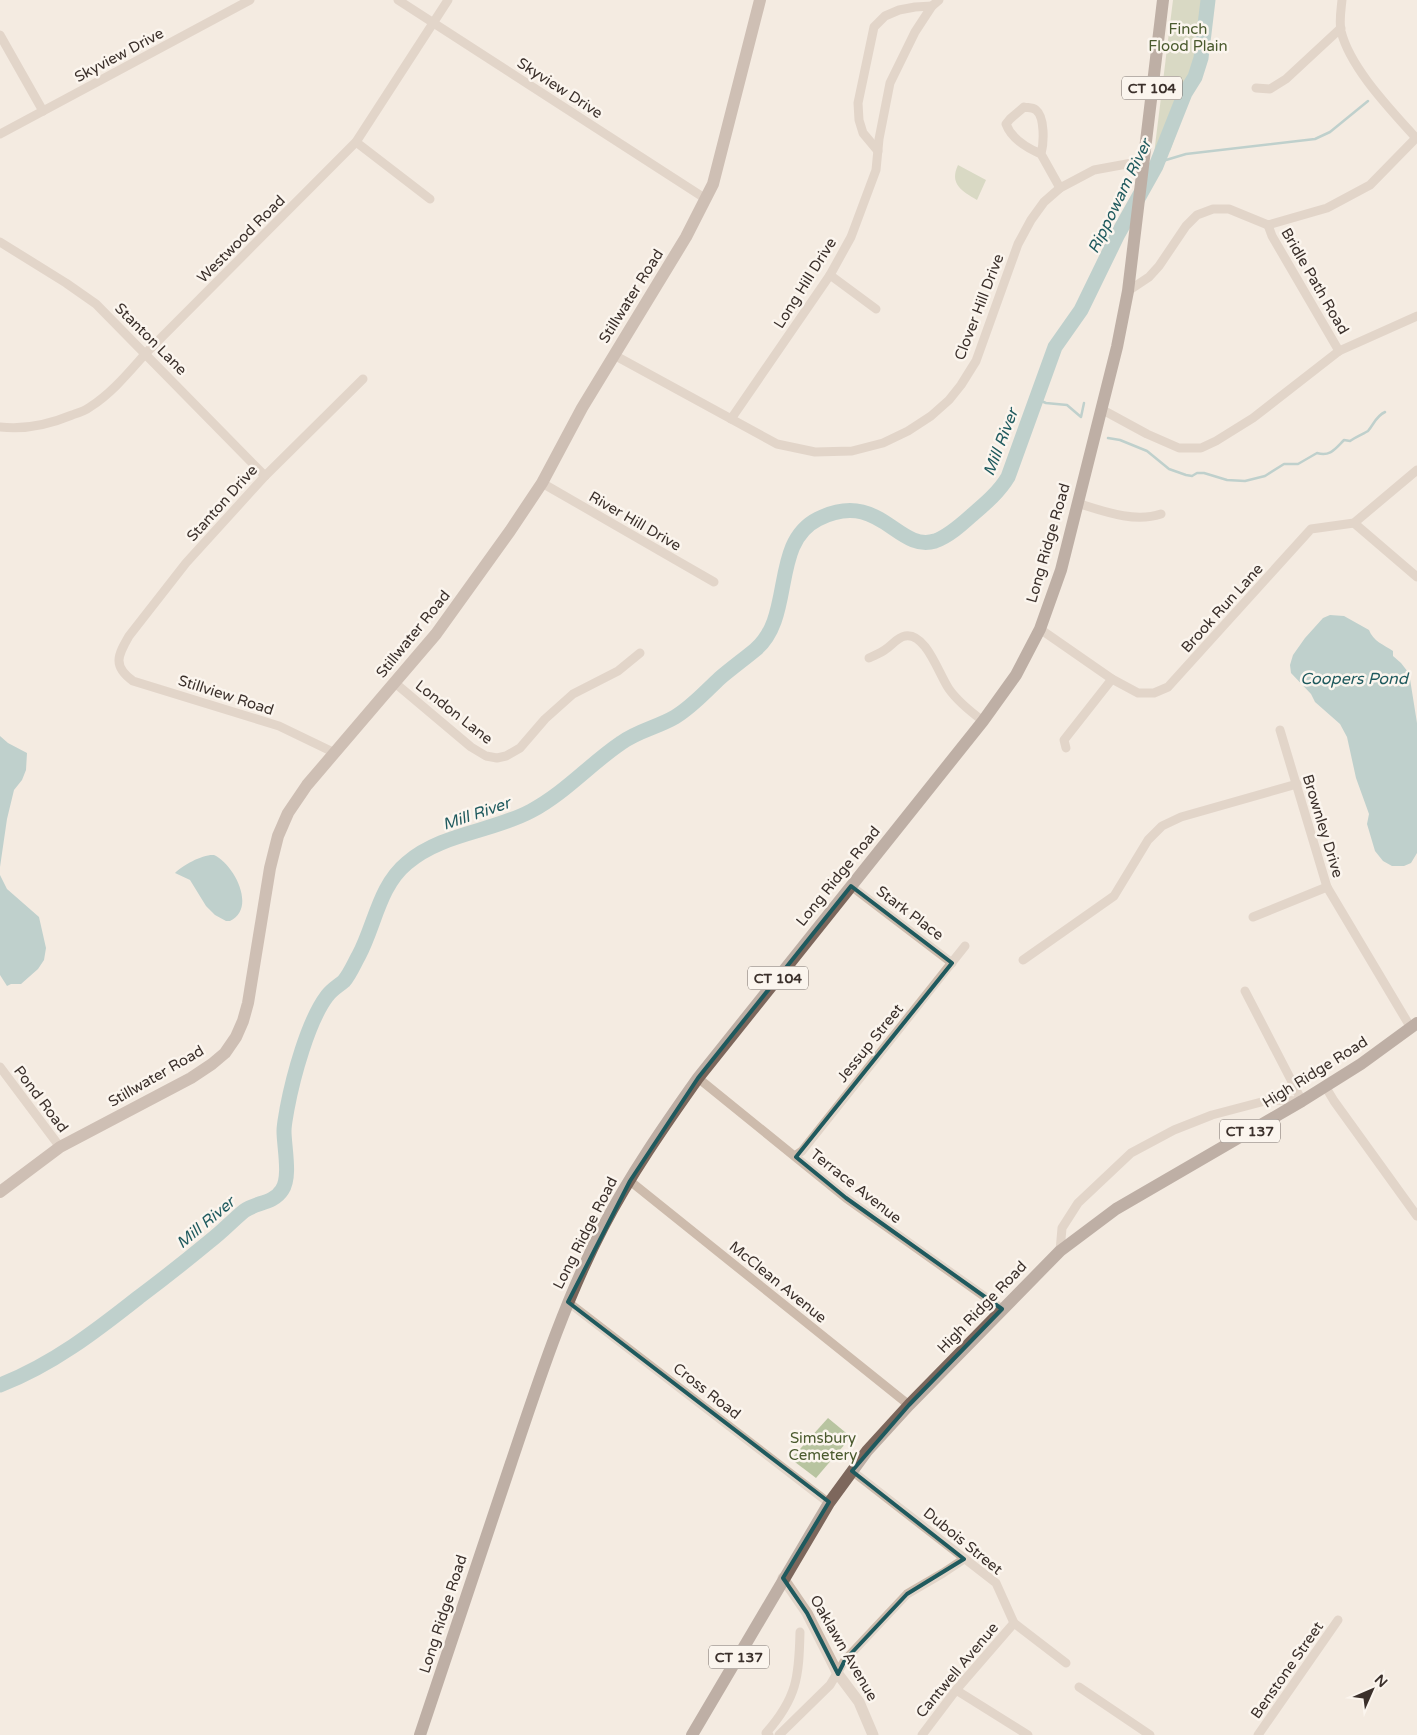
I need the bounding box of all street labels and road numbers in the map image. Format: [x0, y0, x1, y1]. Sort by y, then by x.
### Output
street label: Skyview Drive [71, 24, 167, 86]
street label: Skyview Drive [514, 54, 606, 122]
road number: CT 104 [1122, 76, 1182, 100]
street label: Westwood Road [193, 191, 289, 287]
street label: Bridle Path Road [1277, 225, 1353, 337]
street label: Long Hill Drive [770, 234, 840, 332]
street label: Stillwater Road [595, 246, 667, 346]
street label: Clover Hill Drive [950, 251, 1008, 363]
street label: Stanton Lane [111, 299, 191, 379]
street label: Stanton Drive [183, 461, 261, 545]
street label: Long Ridge Road [1022, 481, 1074, 605]
street label: River Hill Drive [586, 487, 684, 555]
street label: Brook Run Lane [1177, 560, 1267, 656]
street label: Stillwater Road [372, 587, 454, 681]
street label: Stillview Road [176, 671, 276, 719]
street label: London Lane [412, 676, 496, 748]
street label: Brownley Drive [1299, 772, 1347, 880]
street label: Long Ridge Road [792, 822, 884, 930]
street label: Stark Place [873, 882, 947, 944]
road number: CT 104 [748, 966, 808, 990]
street label: Jessup Street [833, 1000, 907, 1086]
street label: High Ridge Road [1259, 1032, 1371, 1112]
street label: Stillwater Road [105, 1041, 207, 1111]
street label: Pond Road [10, 1062, 72, 1136]
road number: CT 137 [1220, 1120, 1280, 1142]
street label: Terrace Avenue [807, 1145, 905, 1227]
street label: Long Ridge Road [549, 1174, 621, 1292]
street label: McClean Avenue [726, 1237, 830, 1327]
street label: High Ridge Road [934, 1257, 1030, 1357]
street label: Cross Road [670, 1359, 744, 1423]
street label: Dubois Street [920, 1504, 1006, 1579]
street label: Long Ridge Road [415, 1552, 471, 1676]
street label: Oaklawn Avenue [806, 1592, 882, 1704]
street label: Benstone Street [1247, 1618, 1327, 1722]
street label: Cantwell Avenue [912, 1619, 1002, 1721]
road number: CT 137 [709, 1645, 769, 1668]

